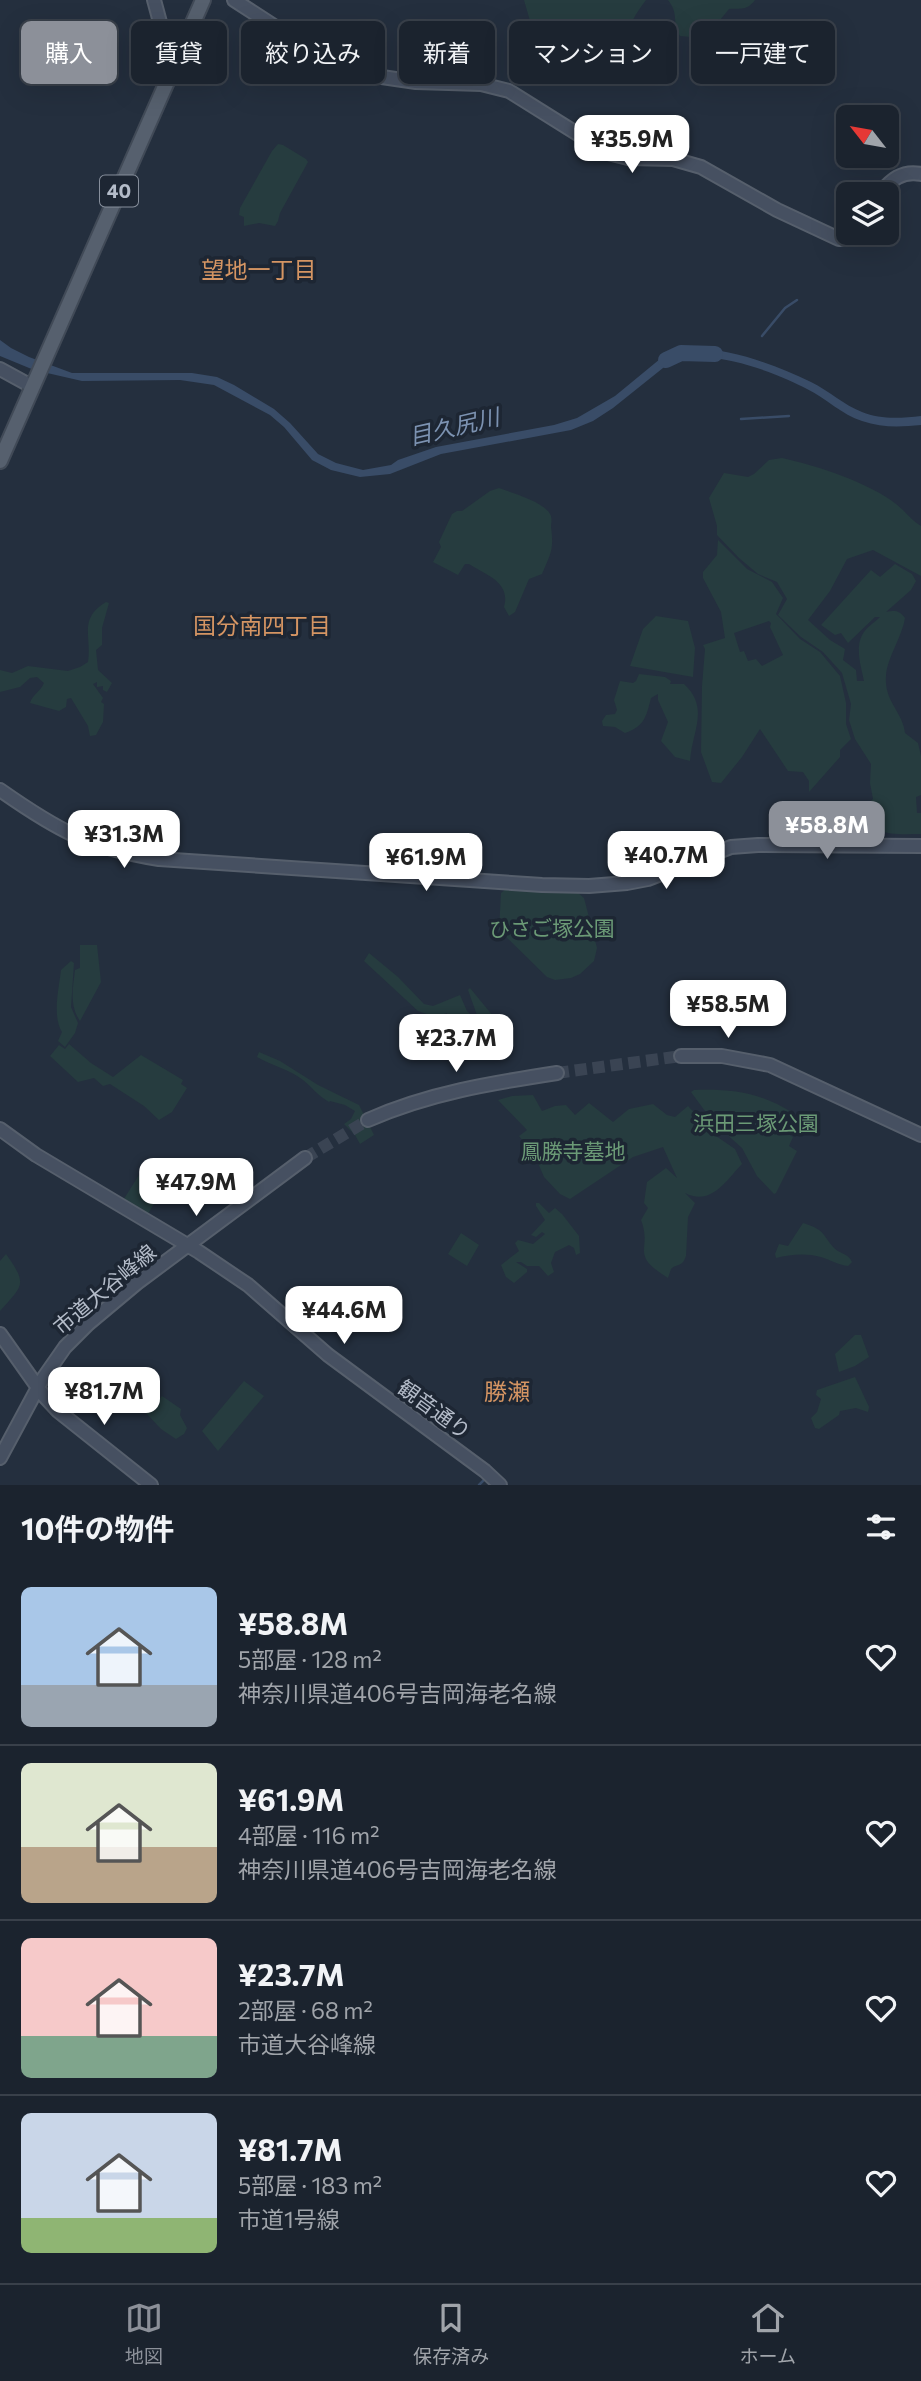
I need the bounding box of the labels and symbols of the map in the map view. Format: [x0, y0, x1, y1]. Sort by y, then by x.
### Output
north arrow [836, 105, 900, 168]
pin: ¥35.9M [575, 116, 689, 175]
road number: 40 [100, 176, 138, 206]
district label: 望地一丁目 [202, 255, 317, 283]
water label: 目久尻川 [406, 401, 505, 450]
district label: 国分南四丁目 [193, 611, 331, 639]
pin: ¥58.8M [770, 802, 884, 861]
pin: ¥31.3M [67, 810, 181, 870]
pin: ¥40.7M [609, 832, 723, 891]
pin: ¥61.9M [369, 834, 483, 893]
park label: ひさご塚公園 [489, 915, 615, 940]
pin: ¥58.5M [671, 981, 785, 1040]
pin: ¥23.7M [399, 1014, 513, 1074]
park label: 浜田三塚公園 [693, 1110, 819, 1135]
park label: 鳳勝寺墓地 [521, 1138, 626, 1163]
pin: ¥47.9M [139, 1158, 253, 1218]
street label: 市道大谷峰線 [48, 1239, 160, 1339]
pin: ¥44.6M [287, 1286, 401, 1346]
pin: ¥81.7M [47, 1368, 161, 1427]
street label: 観音通り [394, 1374, 476, 1444]
district label: 勝瀬 [484, 1377, 530, 1405]

